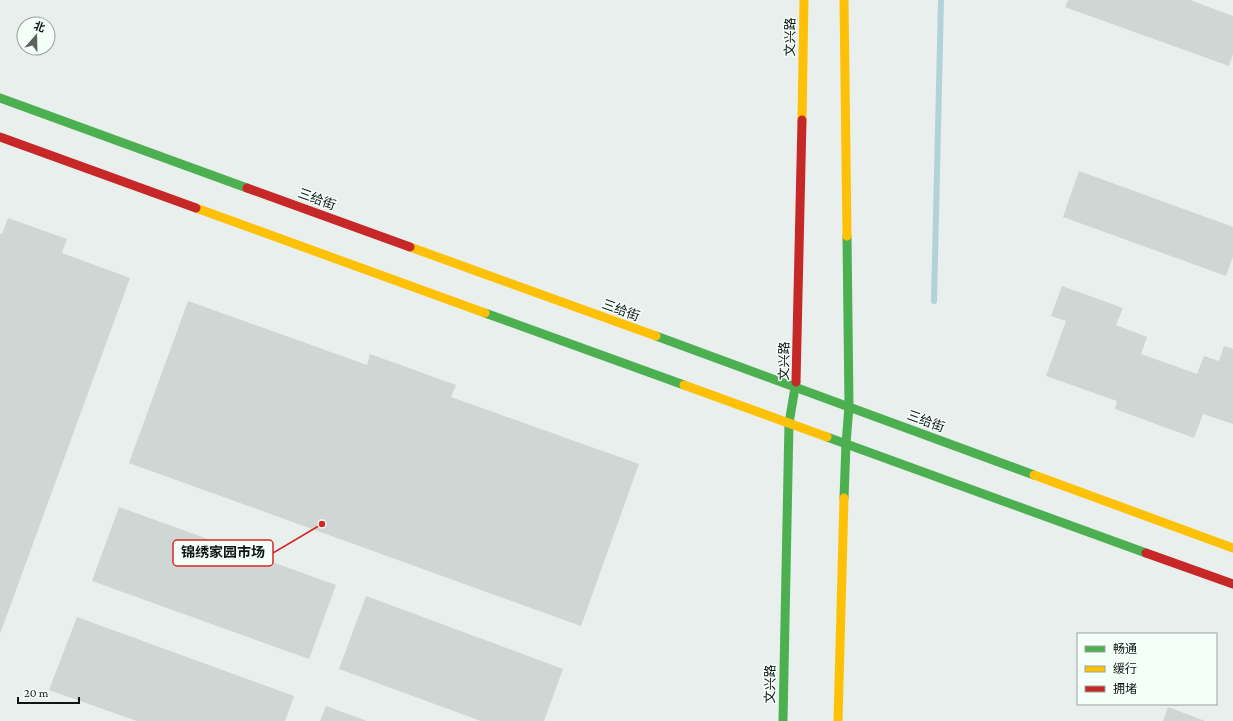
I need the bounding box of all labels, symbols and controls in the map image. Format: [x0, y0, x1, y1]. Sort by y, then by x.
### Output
north arrow [16, 16, 56, 56]
street label: 文兴路 [782, 17, 798, 57]
text: 北 [32, 19, 47, 34]
street label: 三给街 [296, 185, 338, 213]
street label: 三给街 [600, 296, 642, 324]
street label: 文兴路 [776, 341, 792, 381]
street label: 三给街 [905, 407, 947, 435]
callout: 锦绣家园市场 [173, 540, 273, 566]
text: 锦绣家园市场 [181, 544, 265, 560]
legend [1077, 633, 1217, 705]
text: 畅通 [1113, 642, 1137, 656]
text: 缓行 [1113, 662, 1137, 676]
street label: 文兴路 [762, 664, 778, 704]
scale bar [18, 679, 79, 705]
text: 拥堵 [1113, 682, 1137, 696]
text: 20 m [24, 686, 49, 700]

